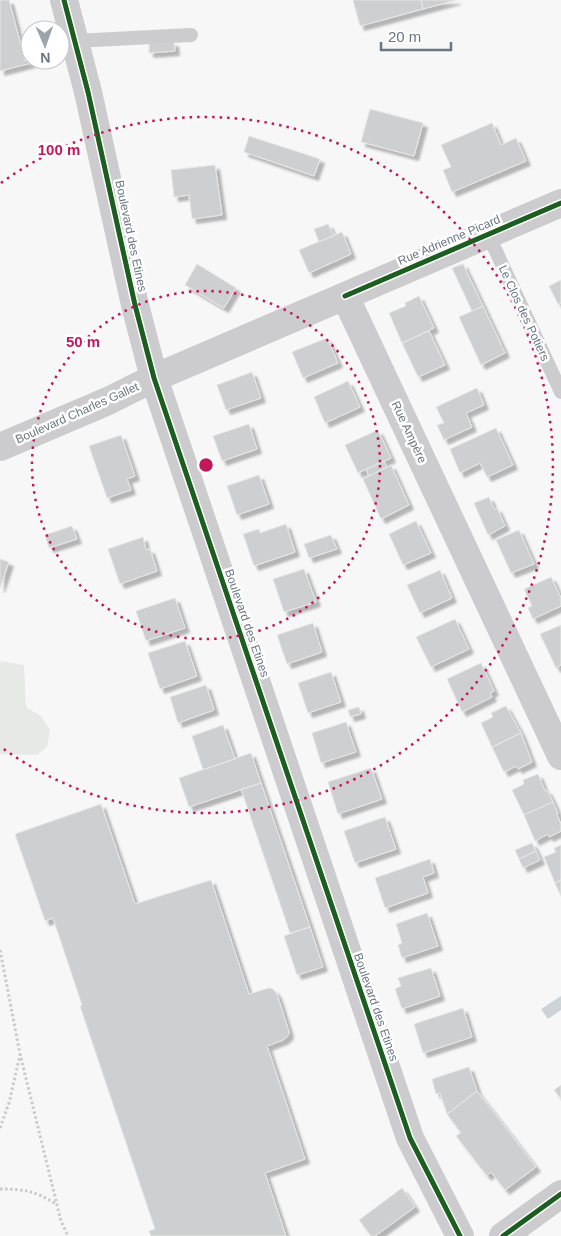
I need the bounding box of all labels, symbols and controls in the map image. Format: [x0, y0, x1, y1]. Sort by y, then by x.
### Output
north arrow [20, 20, 70, 70]
scale bar [381, 20, 451, 52]
text: 20 m [388, 28, 421, 45]
text: N [40, 50, 51, 66]
text: 100 m [38, 141, 80, 158]
street label: Boulevard des Etines [112, 179, 150, 293]
street label: Rue Adrienne Picard [396, 212, 502, 268]
street label: Le Clos des Potiers [496, 263, 552, 363]
text: 50 m [66, 333, 100, 350]
street label: Boulevard Charles Gallet [13, 379, 141, 447]
street label: Rue Ampère [389, 399, 430, 465]
centre of rings [197, 456, 215, 474]
street label: Boulevard des Etines [222, 567, 272, 679]
street label: Boulevard des Etines [351, 951, 401, 1063]

